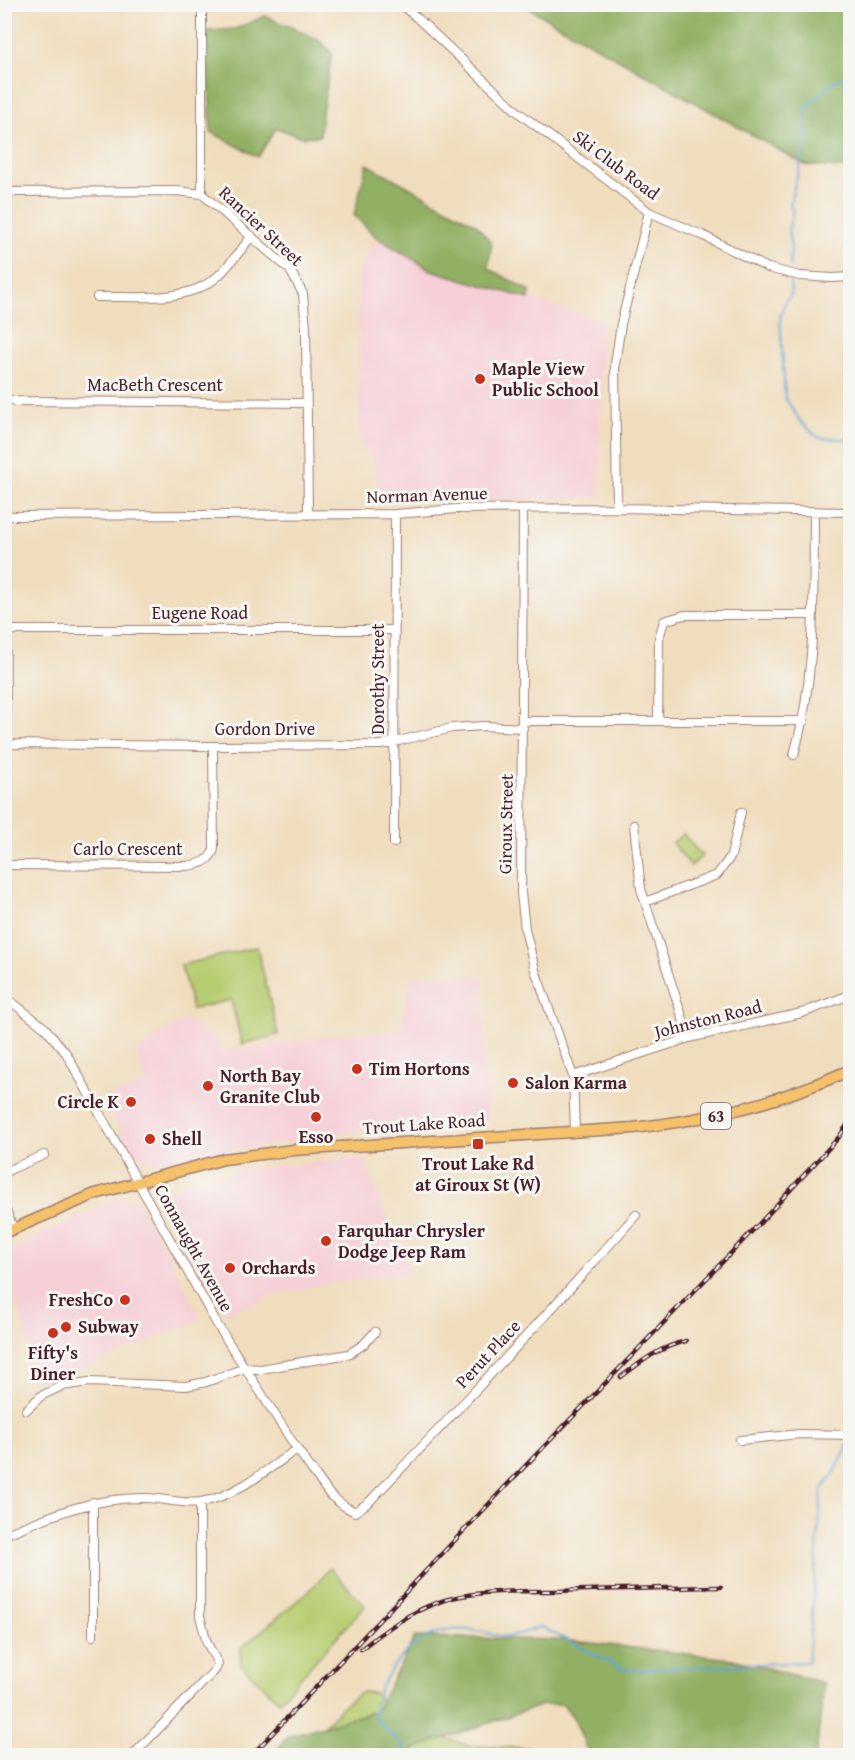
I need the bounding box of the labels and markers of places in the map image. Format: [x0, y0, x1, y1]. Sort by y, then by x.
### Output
place label: Maple View Public School [492, 355, 599, 403]
marker: Maple View Public School [473, 372, 487, 386]
place label: Tim Hortons [369, 1055, 470, 1082]
place label: North Bay Granite Club [220, 1062, 320, 1110]
marker: Tim Hortons [350, 1062, 364, 1076]
place label: Salon Karma [525, 1069, 628, 1096]
marker: Salon Karma [506, 1076, 520, 1090]
marker: North Bay Granite Club [201, 1079, 215, 1093]
place label: Circle K [57, 1088, 120, 1115]
marker: Circle K [124, 1095, 138, 1109]
marker: Esso [309, 1110, 323, 1124]
place label: Esso [299, 1123, 334, 1150]
place label: Shell [162, 1125, 203, 1152]
marker: Shell [143, 1132, 157, 1146]
marker: Trout Lake Rd at Giroux St (W) [471, 1137, 485, 1151]
place label: Trout Lake Rd at Giroux St (W) [415, 1150, 541, 1198]
place label: Farquhar Chrysler Dodge Jeep Ram [338, 1217, 486, 1265]
marker: Farquhar Chrysler Dodge Jeep Ram [319, 1234, 333, 1248]
place label: Orchards [242, 1254, 316, 1281]
marker: Orchards [223, 1261, 237, 1275]
place label: FreshCo [49, 1286, 113, 1313]
marker: FreshCo [118, 1293, 132, 1307]
place label: Subway [78, 1313, 140, 1340]
marker: Subway [59, 1320, 73, 1334]
marker: Fifty's Diner [46, 1326, 60, 1340]
place label: Fifty's Diner [28, 1339, 78, 1387]

